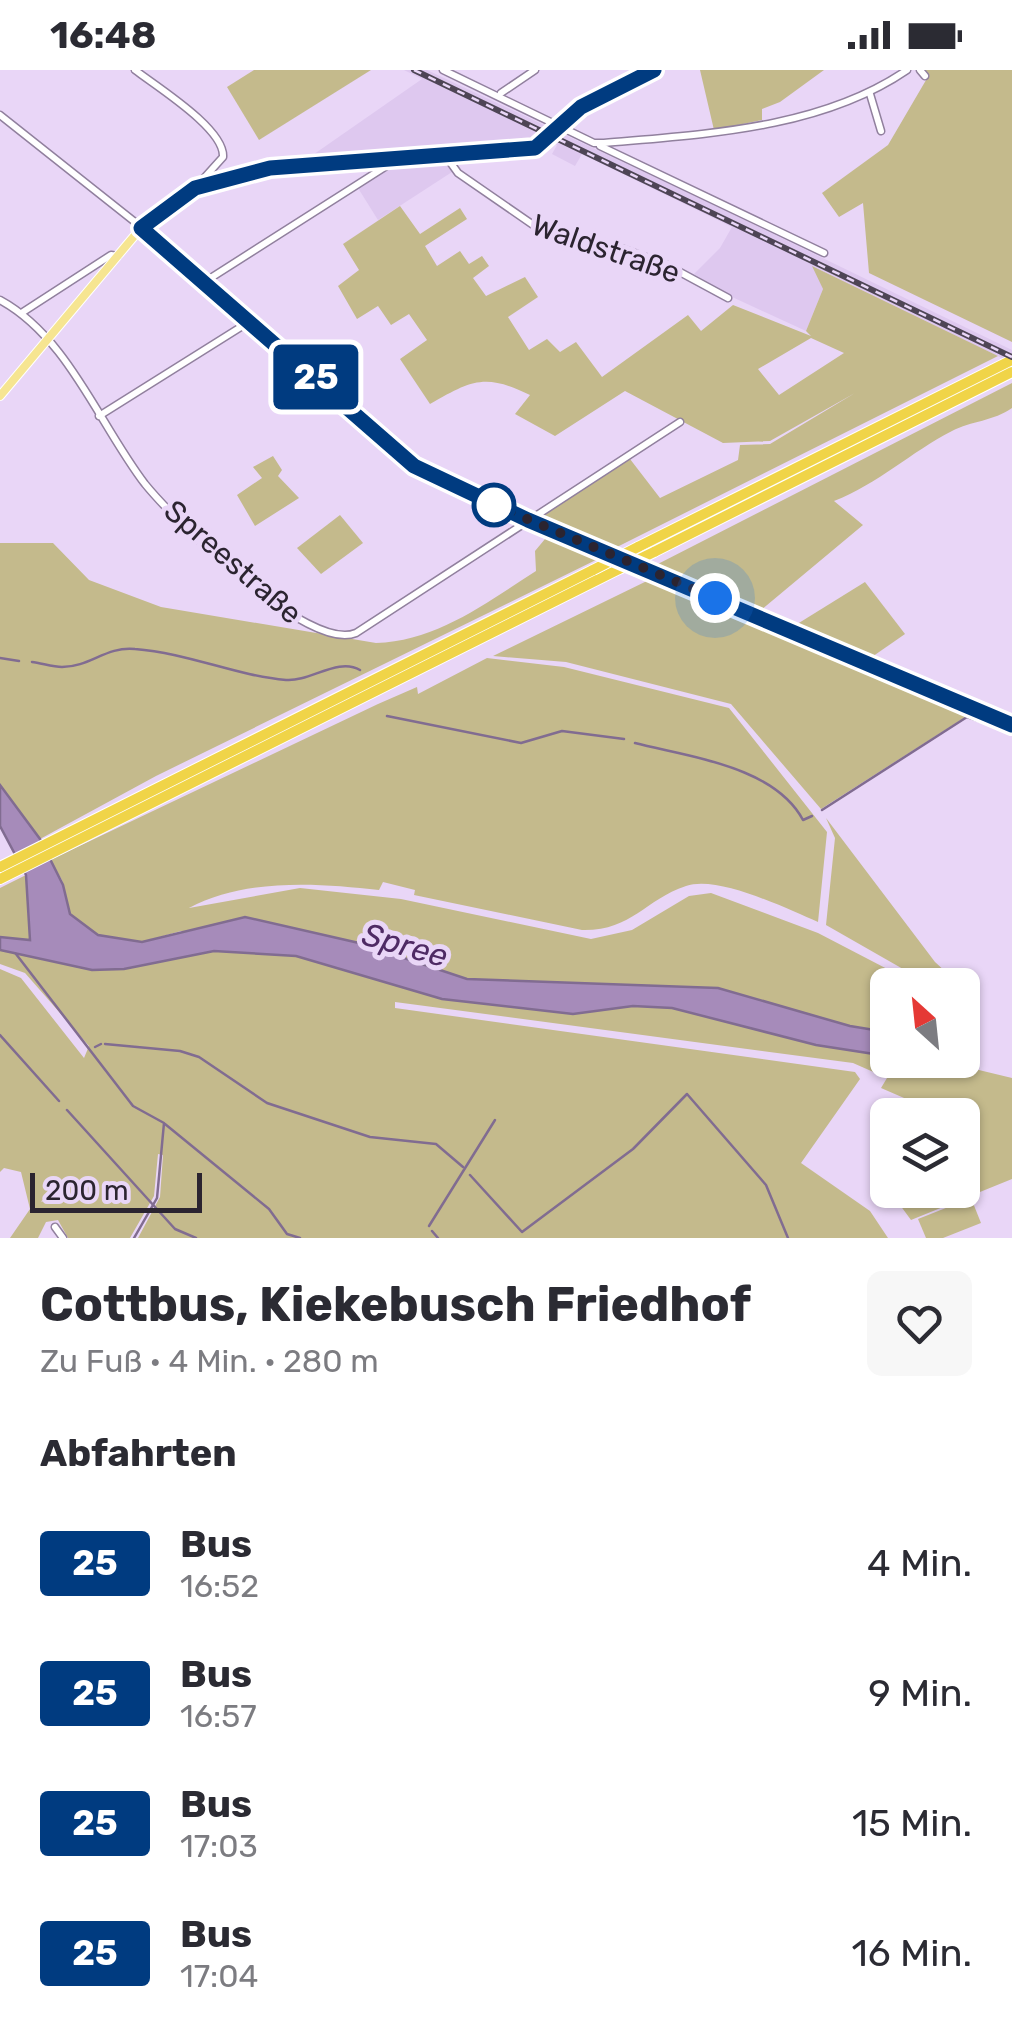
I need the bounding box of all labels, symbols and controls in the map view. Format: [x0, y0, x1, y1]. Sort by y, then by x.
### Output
text: 16:48 [50, 12, 156, 58]
street label: Waldstraße [527, 207, 685, 291]
line badge: 25 [271, 344, 361, 410]
text: 25 [293, 356, 339, 398]
unlabelled marker [473, 484, 515, 526]
street label: Spreestraße [157, 493, 309, 631]
your location [690, 573, 740, 623]
water label: Spree [358, 915, 452, 975]
north arrow [870, 968, 980, 1078]
map controls [870, 968, 980, 1208]
button: layers [870, 1098, 980, 1208]
scale bar [30, 1168, 202, 1212]
text: 200 m [45, 1174, 129, 1207]
button: heart [867, 1271, 972, 1376]
text: Cottbus, Kiekebusch Friedhof [40, 1276, 751, 1333]
text: Zu Fuß · 4 Min. · 280 m [40, 1342, 379, 1380]
text: Abfahrten [40, 1430, 237, 1476]
text: Bus [180, 1521, 252, 1567]
text: 4 Min. [867, 1540, 972, 1586]
text: 25 [72, 1542, 118, 1584]
text: 16:52 [180, 1567, 259, 1605]
text: Bus [180, 1651, 252, 1697]
text: 9 Min. [868, 1670, 972, 1716]
text: 25 [72, 1672, 118, 1714]
text: 16:57 [180, 1697, 257, 1735]
text: Bus [180, 1781, 252, 1827]
text: 15 Min. [852, 1800, 972, 1846]
text: 25 [72, 1802, 118, 1844]
text: 17:03 [180, 1827, 258, 1865]
text: Bus [180, 1911, 252, 1957]
text: 16 Min. [852, 1930, 972, 1976]
text: 25 [72, 1932, 118, 1974]
text: 17:04 [180, 1957, 259, 1995]

